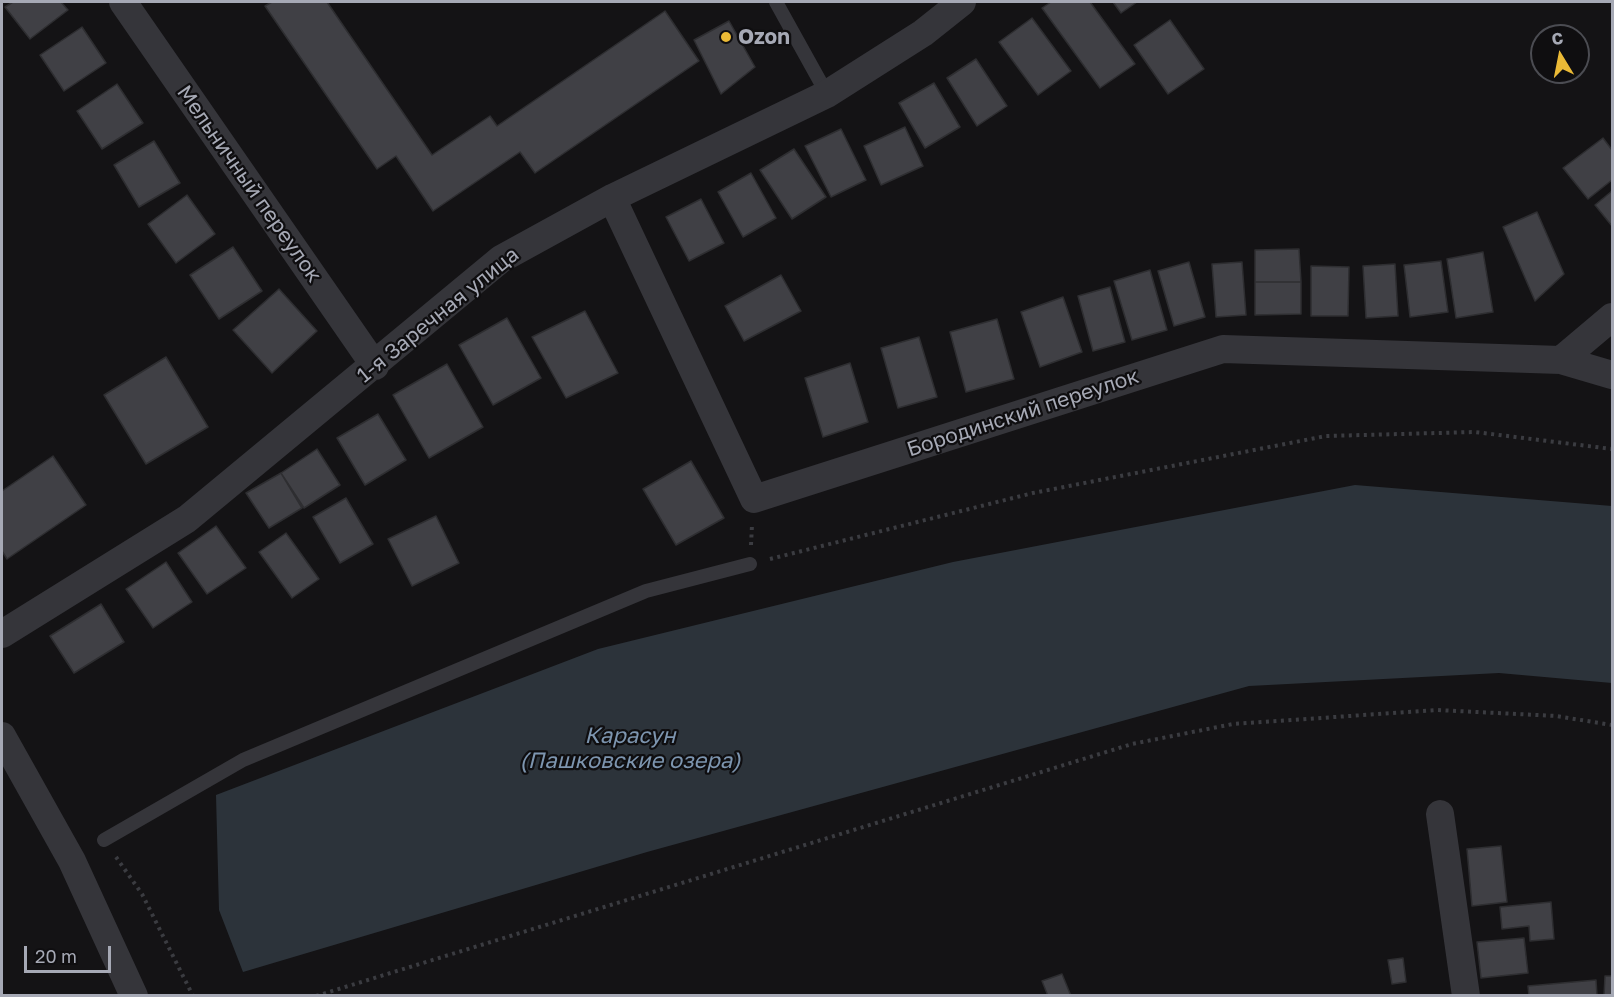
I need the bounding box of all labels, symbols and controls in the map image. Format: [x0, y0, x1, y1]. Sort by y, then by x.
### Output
place label: Ozon [738, 24, 790, 50]
north arrow [1530, 24, 1590, 84]
text: С [1550, 27, 1565, 49]
marker: Ozon [719, 30, 733, 44]
street label: Мельничный переулок [171, 81, 327, 287]
street label: 1-я Заречная улица [352, 242, 524, 388]
street label: Бородинский переулок [904, 364, 1142, 462]
water label: Карасун (Пашковские озера) [519, 723, 741, 774]
scale bar [27, 934, 114, 972]
text: 20 m [35, 945, 77, 967]

